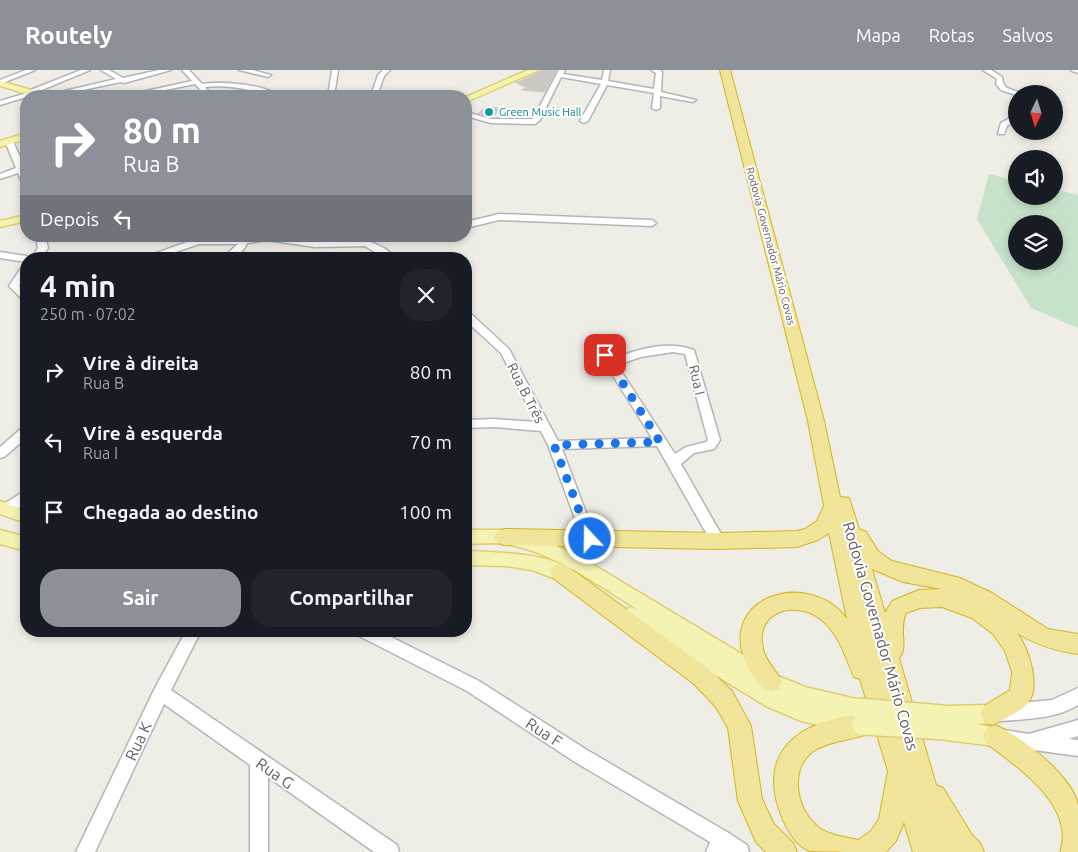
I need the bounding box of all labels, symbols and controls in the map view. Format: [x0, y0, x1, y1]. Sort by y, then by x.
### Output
text: Routely [25, 22, 112, 49]
text: Mapa [856, 25, 901, 45]
text: Rotas [929, 25, 975, 45]
text: Salvos [1003, 25, 1053, 45]
north arrow [1008, 85, 1062, 140]
map controls [1008, 85, 1063, 270]
marker: Green Music Hall [483, 106, 495, 118]
place label: Green Music Hall [499, 106, 582, 118]
icon: right [40, 110, 105, 175]
text: 80 m [123, 110, 201, 150]
button: sound [1008, 150, 1063, 205]
text: Rua B [123, 151, 180, 176]
street label: Rodovia Governador Mário Covas [744, 166, 798, 327]
icon: left [109, 205, 137, 233]
text: Depois [40, 208, 99, 230]
button: layers [1008, 215, 1063, 270]
text: 4 min [40, 269, 116, 303]
button: close [400, 269, 452, 321]
text: 250 m · 07:02 [40, 305, 136, 323]
pin [584, 334, 626, 376]
icon: arrive [591, 341, 619, 369]
text: Vire à direita [83, 352, 199, 374]
icon: right [40, 358, 68, 386]
street label: Rua B Três [504, 360, 548, 426]
text: 80 m [410, 361, 452, 383]
street label: Rua I [686, 363, 708, 397]
text: Rua B [83, 374, 124, 392]
text: Vire à esquerda [83, 422, 223, 444]
icon: left [40, 428, 68, 456]
text: 70 m [410, 431, 452, 453]
text: Rua I [83, 444, 118, 462]
icon: arrive [40, 498, 68, 526]
text: Chegada ao destino [83, 501, 259, 523]
text: 100 m [399, 501, 452, 523]
position arrow [563, 512, 615, 564]
street label: Rodovia Governador Mário Covas [840, 520, 922, 753]
button: Sair [40, 569, 241, 627]
button: Compartilhar [251, 569, 452, 627]
street label: Rua F [523, 714, 565, 750]
street label: Rua K [121, 719, 155, 763]
street label: Rua G [253, 754, 297, 792]

